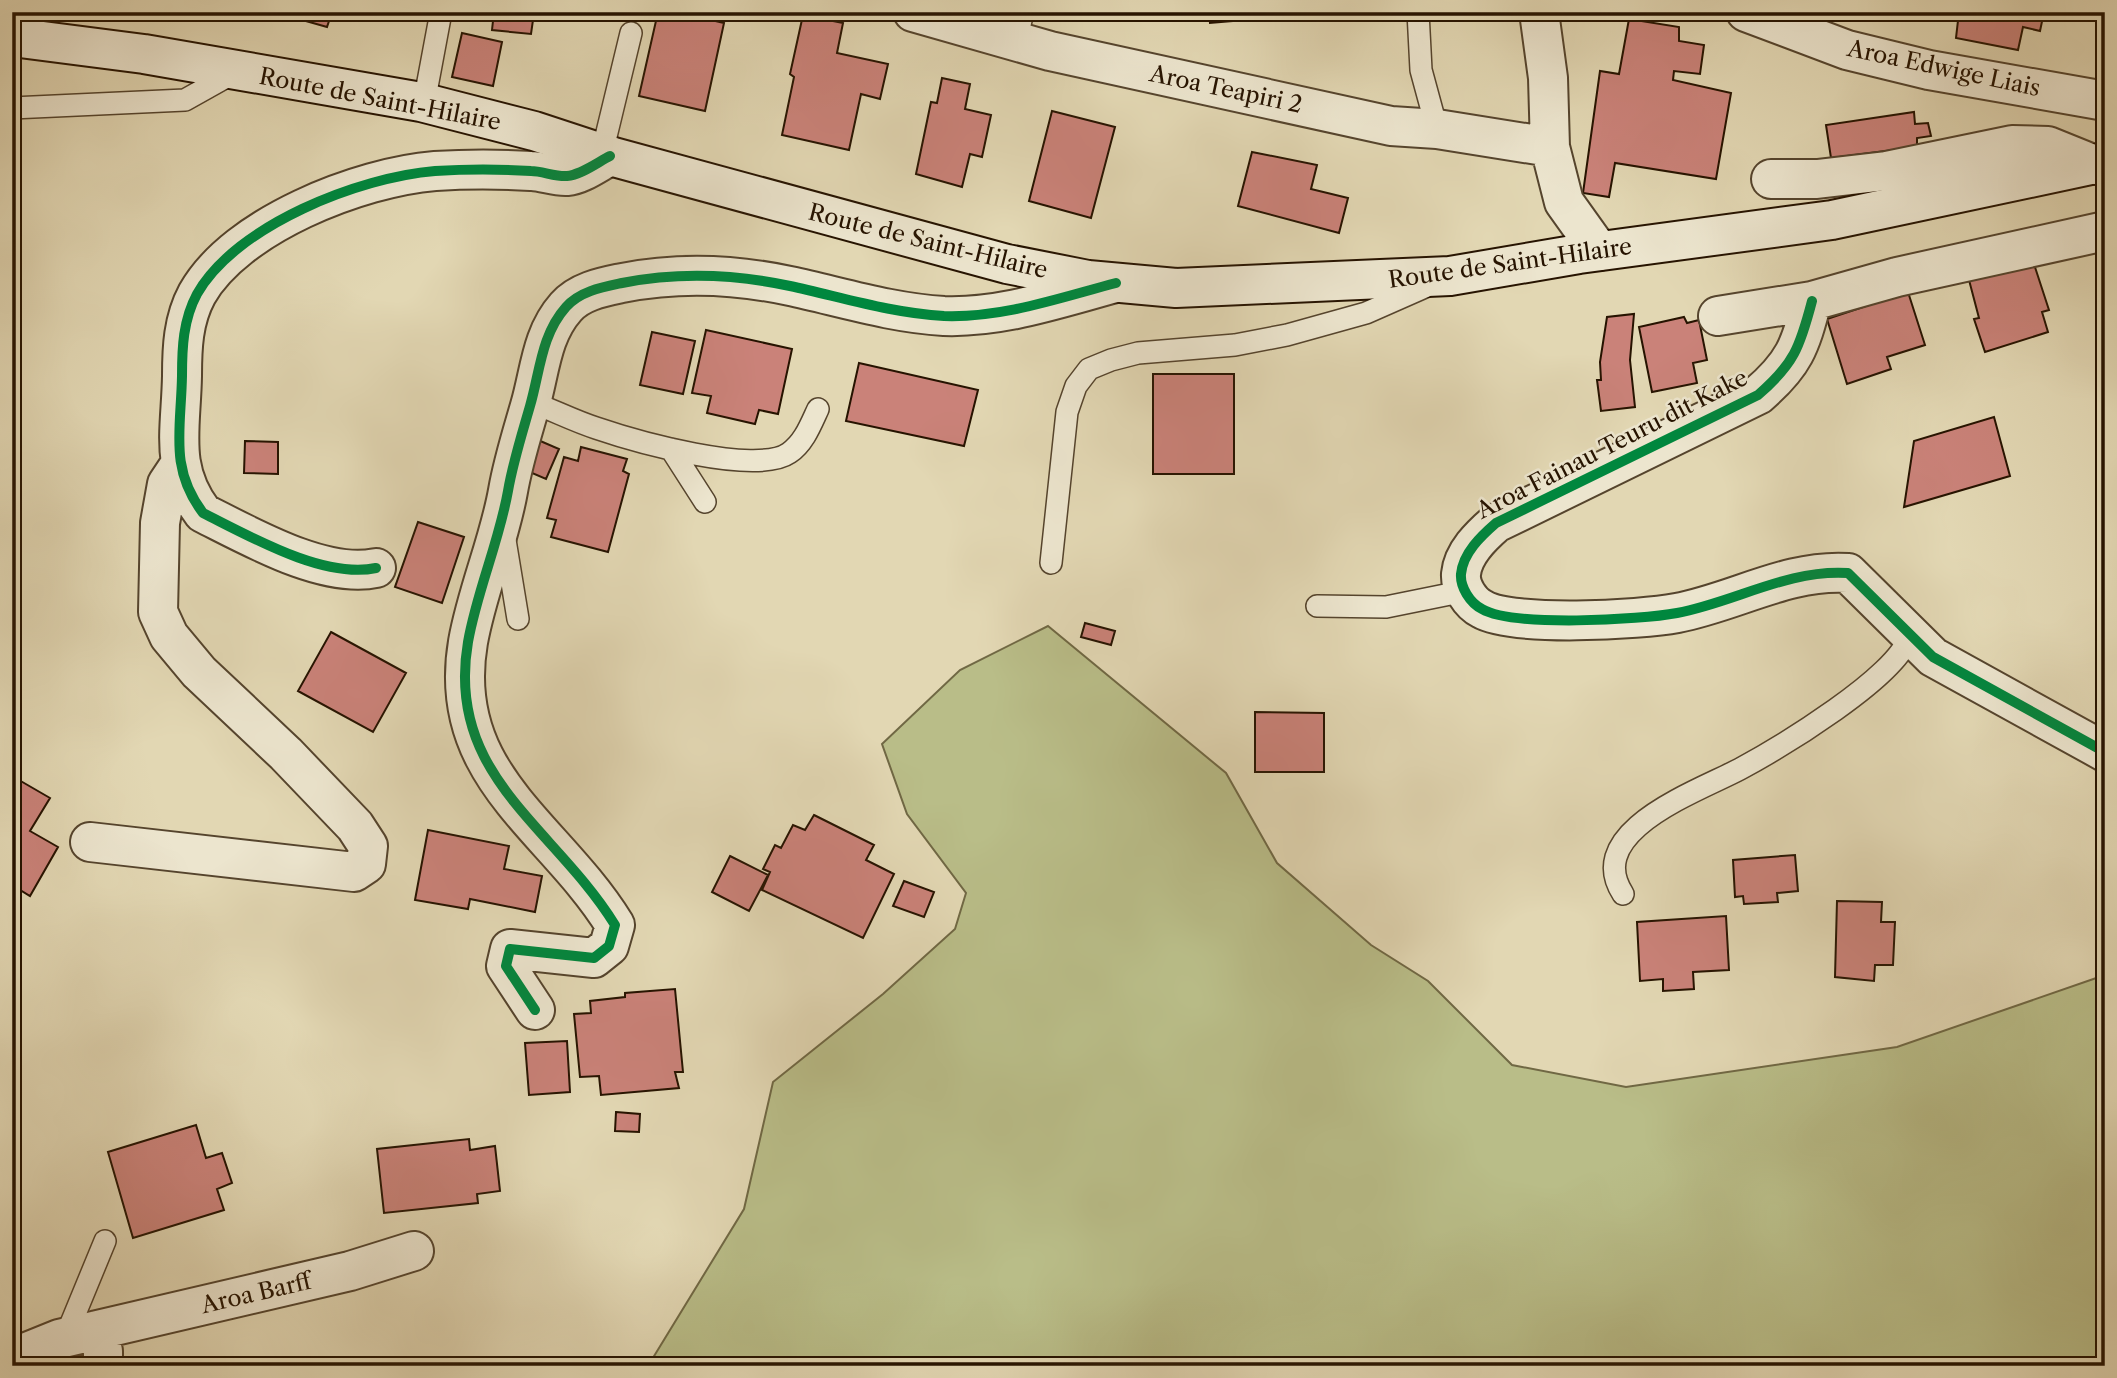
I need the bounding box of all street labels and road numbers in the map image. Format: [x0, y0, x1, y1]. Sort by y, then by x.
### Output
street label: Aroa Edwige Liais [1844, 34, 2043, 102]
street label: Aroa Teapiri 2 [1146, 59, 1305, 119]
street label: Route de Saint-Hilaire [257, 62, 503, 136]
street label: Route de Saint-Hilaire [805, 198, 1051, 284]
street label: Route de Saint-Hilaire [1386, 232, 1634, 294]
street label: Aroa Fainau Teuru dit Kake [1471, 363, 1752, 525]
street label: Aroa Barff [197, 1266, 317, 1319]

